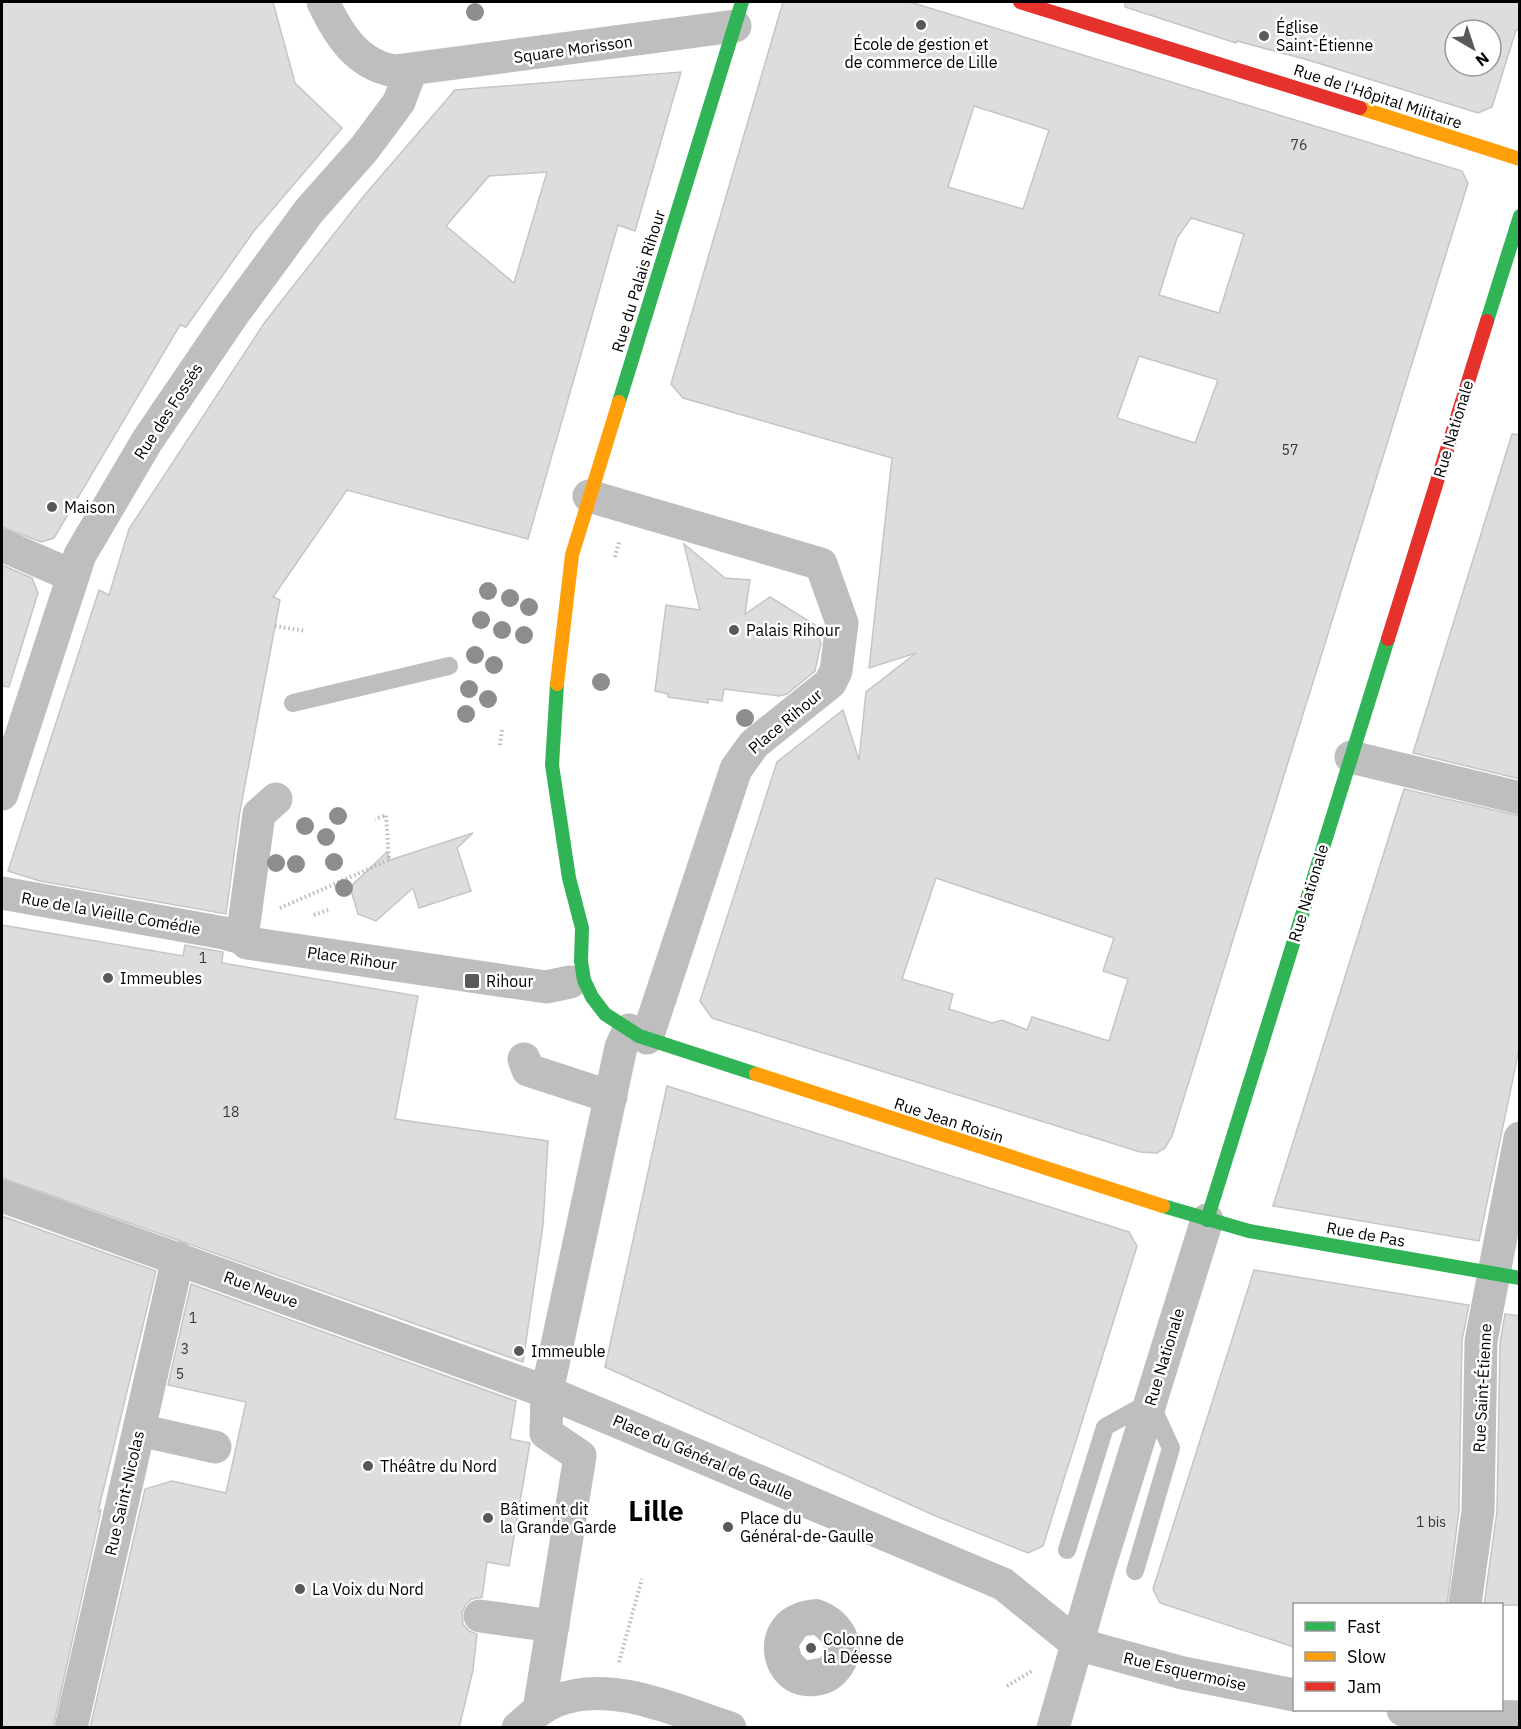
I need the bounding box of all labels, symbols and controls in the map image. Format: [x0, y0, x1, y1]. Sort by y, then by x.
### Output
place label: Église Saint-Étienne [1276, 16, 1374, 55]
marker: École de gestion et de commerce de Lille [914, 18, 928, 32]
north arrow [1443, 18, 1503, 78]
marker: Église Saint-Étienne [1257, 29, 1271, 43]
street label: Square Morisson [512, 31, 634, 67]
place label: École de gestion et de commerce de Lille [844, 33, 998, 72]
text: N [1472, 48, 1493, 71]
street label: Rue de l'Hôpital Militaire [1291, 59, 1465, 133]
house number: 76 [1291, 136, 1307, 154]
street label: Rue du Palais Rihour [607, 207, 669, 355]
street label: Rue des Fossés [129, 359, 207, 463]
street label: Rue Nationale [1429, 378, 1477, 480]
house number: 57 [1282, 441, 1298, 459]
place label: Maison [64, 497, 115, 517]
marker: Maison [45, 500, 59, 514]
place label: Palais Rihour [746, 620, 840, 640]
marker: Palais Rihour [727, 623, 741, 637]
street label: Place Rihour [744, 684, 826, 758]
street label: Rue Nationale [1284, 842, 1332, 944]
street label: Rue de la Vieille Comédie [20, 887, 202, 939]
street label: Place Rihour [306, 942, 398, 974]
house number: 1 [199, 949, 207, 967]
place label: Immeubles [120, 968, 202, 988]
marker: Immeubles [101, 971, 115, 985]
place label: Rihour [486, 971, 533, 991]
marker: Rihour [463, 972, 481, 990]
street label: Rue Jean Roisin [892, 1093, 1006, 1147]
house number: 18 [223, 1103, 239, 1121]
street label: Rue de Pas [1325, 1217, 1407, 1251]
street label: Rue Neuve [221, 1266, 301, 1312]
street label: Rue Nationale [1140, 1306, 1188, 1408]
house number: 1 [189, 1309, 197, 1327]
street label: Rue Saint-Étienne [1468, 1323, 1495, 1453]
house number: 3 [181, 1340, 189, 1358]
place label: Immeuble [531, 1341, 606, 1361]
marker: Immeuble [512, 1344, 526, 1358]
house number: 5 [176, 1365, 184, 1383]
street label: Place du Général de Gaulle [610, 1410, 796, 1504]
street label: Rue Saint-Nicolas [100, 1429, 148, 1557]
place label: Théâtre du Nord [380, 1456, 497, 1476]
marker: Théâtre du Nord [361, 1459, 375, 1473]
district label: Lille [628, 1492, 684, 1529]
place label: Bâtiment dit la Grande Garde [500, 1499, 617, 1537]
place label: Place du Général-de-Gaulle [740, 1508, 874, 1546]
marker: Bâtiment dit la Grande Garde [481, 1511, 495, 1525]
house number: 1 bis [1416, 1513, 1446, 1531]
marker: Place du Général-de-Gaulle [721, 1520, 735, 1534]
place label: La Voix du Nord [312, 1579, 424, 1599]
marker: La Voix du Nord [293, 1582, 307, 1596]
legend [1293, 1603, 1503, 1711]
text: Fast [1347, 1615, 1381, 1638]
place label: Colonne de la Déesse [823, 1629, 904, 1667]
marker: Colonne de la Déesse [804, 1641, 818, 1655]
text: Slow [1347, 1645, 1386, 1668]
street label: Rue Esquermoise [1122, 1647, 1249, 1695]
text: Jam [1347, 1675, 1382, 1698]

